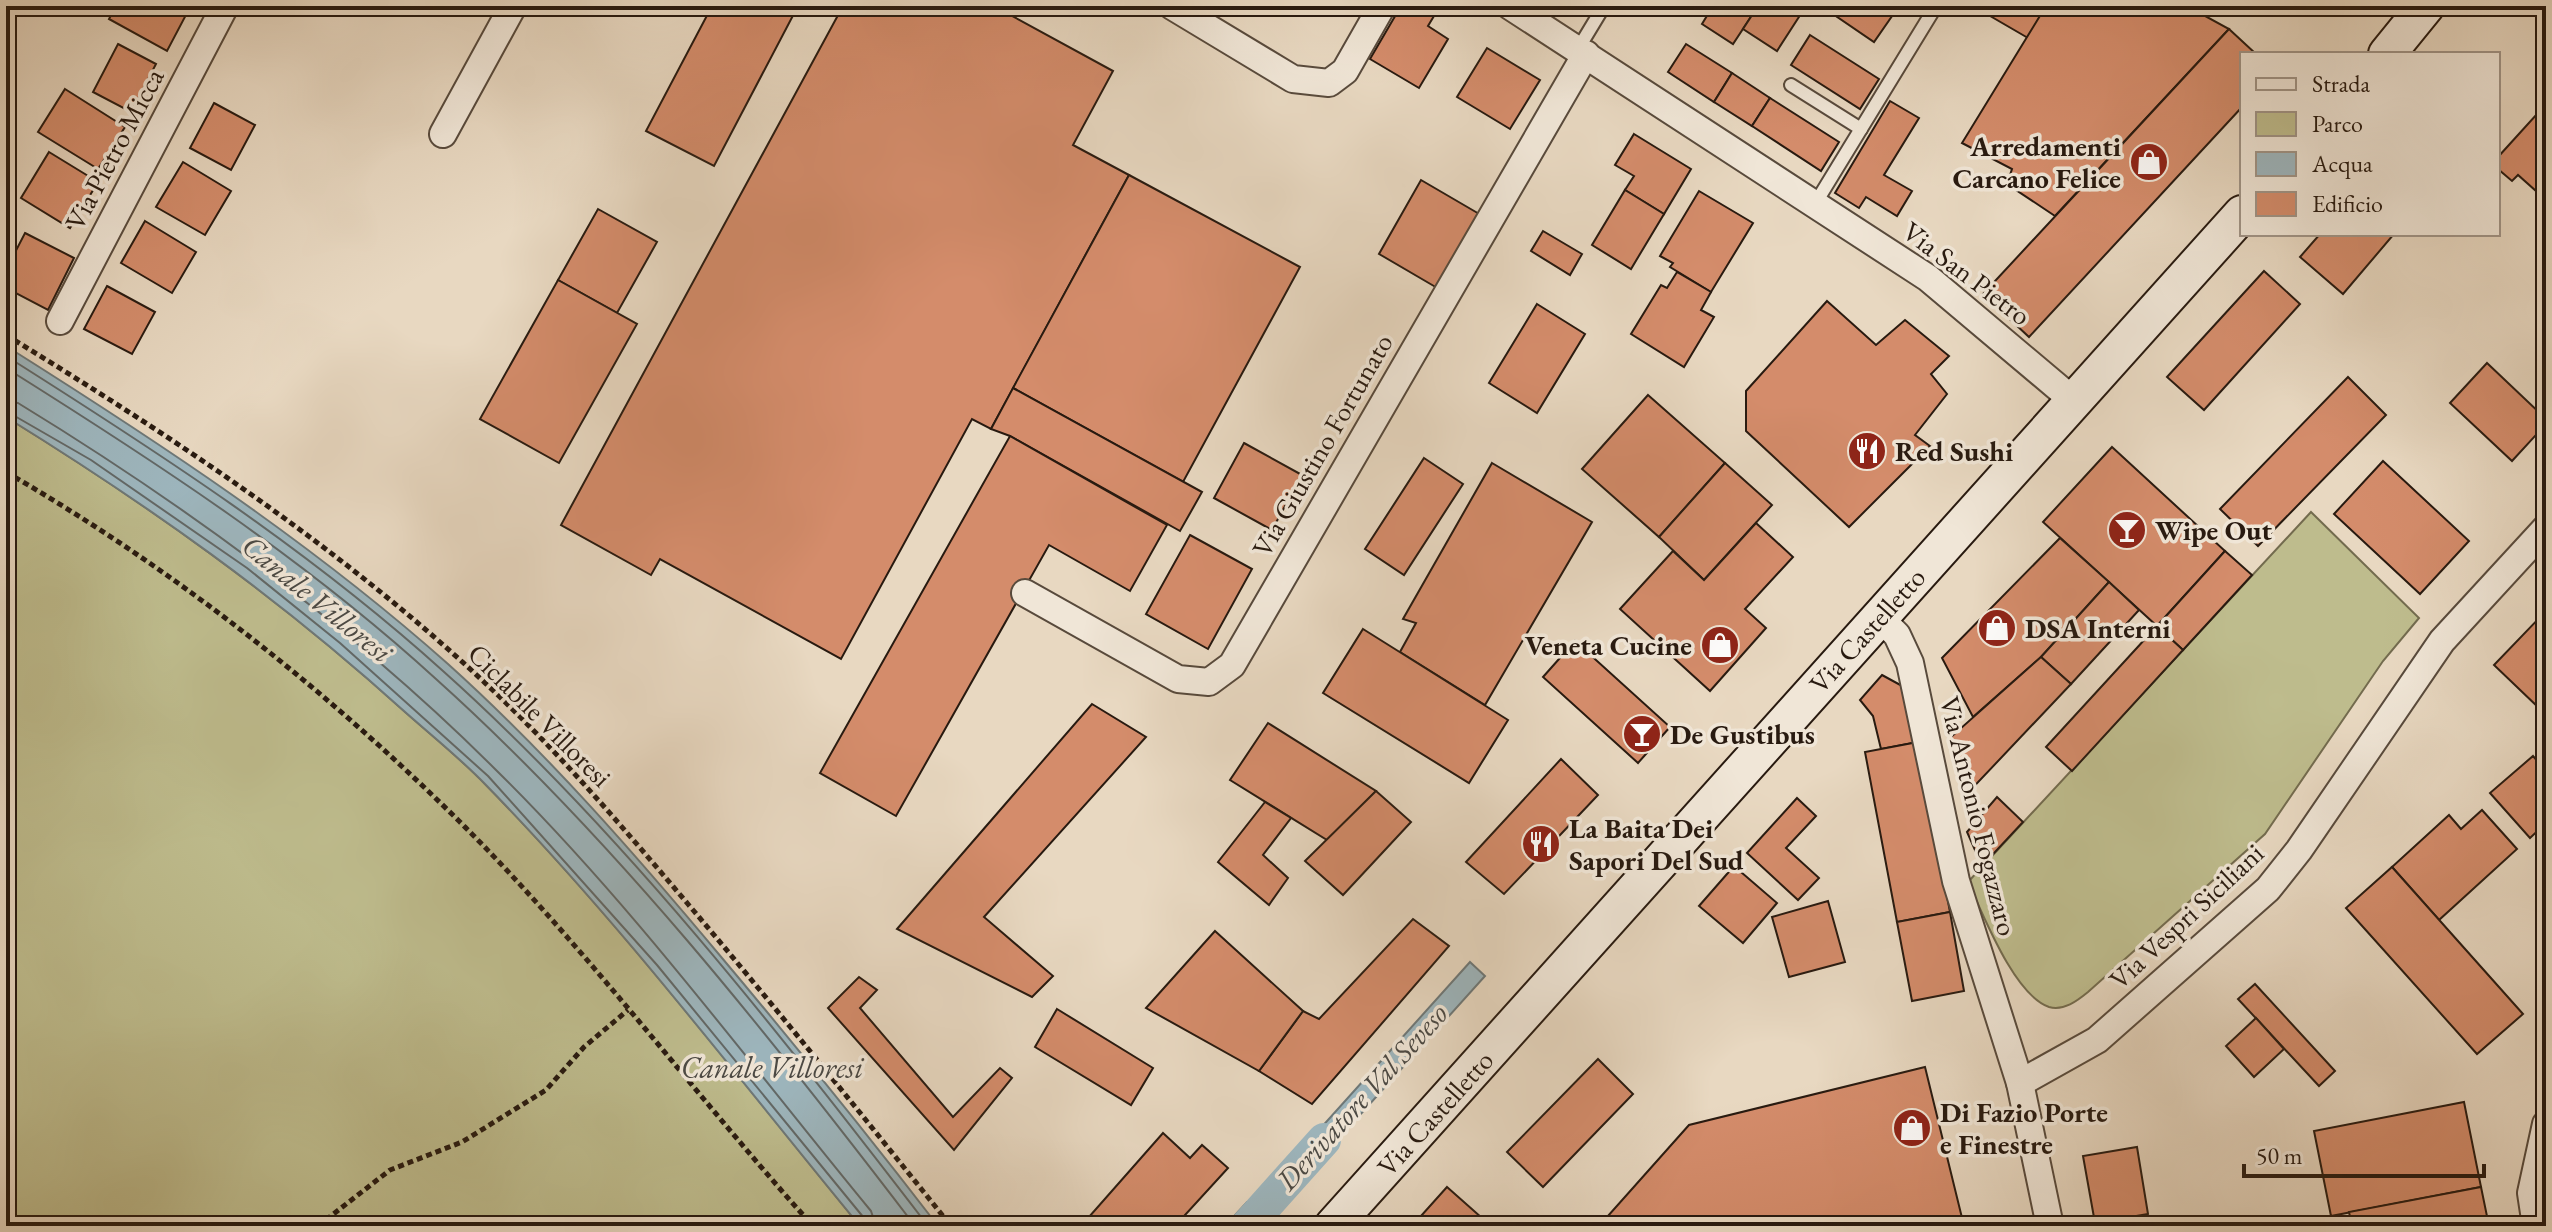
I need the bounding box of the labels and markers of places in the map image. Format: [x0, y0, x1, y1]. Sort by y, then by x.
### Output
place label: Arredamenti Carcano Felice [1953, 128, 2121, 196]
shop icon: Arredamenti Carcano Felice [2128, 141, 2170, 183]
restaurant icon: Red Sushi [1846, 430, 1888, 472]
place label: Red Sushi [1895, 433, 2013, 469]
bar icon: Wipe Out [2106, 509, 2148, 551]
place label: Wipe Out [2155, 512, 2272, 548]
shop icon: DSA Interni [1976, 607, 2018, 649]
place label: DSA Interni [2025, 610, 2171, 646]
shop icon: Veneta Cucine [1699, 624, 1741, 666]
place label: Veneta Cucine [1525, 627, 1692, 663]
bar icon: De Gustibus [1621, 713, 1663, 755]
place label: De Gustibus [1670, 716, 1815, 752]
place label: La Baita Dei Sapori Del Sud [1569, 810, 1744, 878]
restaurant icon: La Baita Dei Sapori Del Sud [1520, 823, 1562, 865]
place label: Di Fazio Porte e Finestre [1940, 1094, 2108, 1162]
shop icon: Di Fazio Porte e Finestre [1891, 1107, 1933, 1149]

